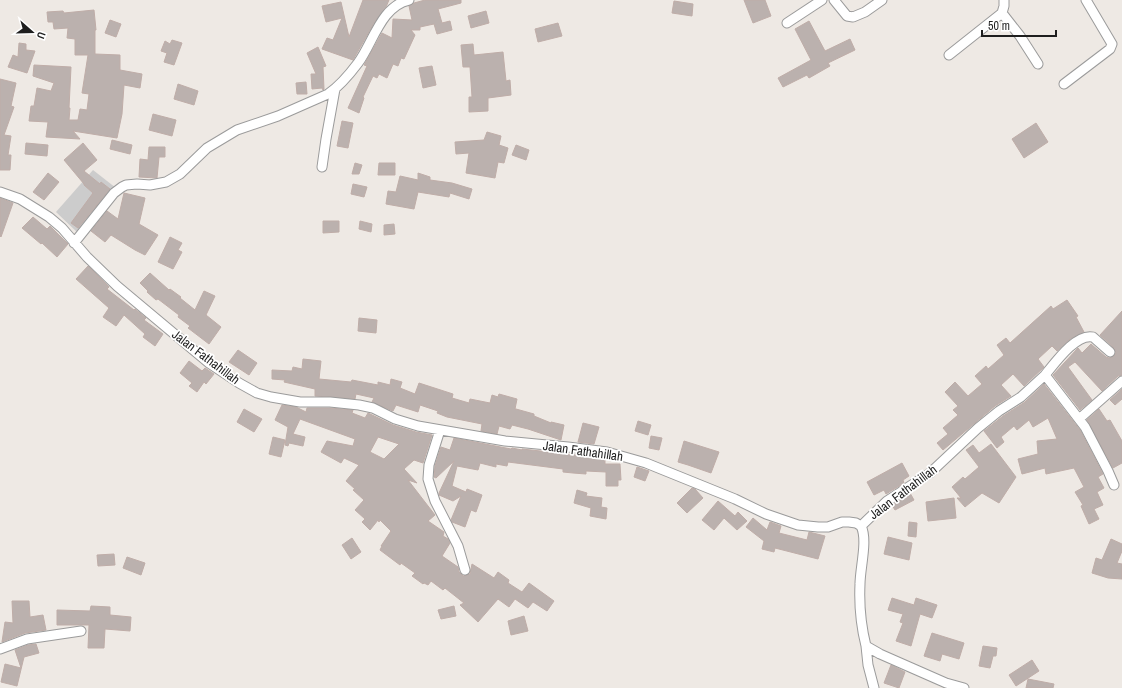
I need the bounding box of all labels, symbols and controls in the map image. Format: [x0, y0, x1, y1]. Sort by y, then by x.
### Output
north arrow [12, 12, 52, 52]
scale bar [982, 12, 1056, 38]
text: 50 m [988, 18, 1010, 34]
text: U [34, 30, 49, 41]
street label: Jalan Fathahillah [169, 326, 243, 388]
street label: Jalan Fathahillah [542, 437, 624, 465]
street label: Jalan Fathahillah [866, 461, 940, 523]

